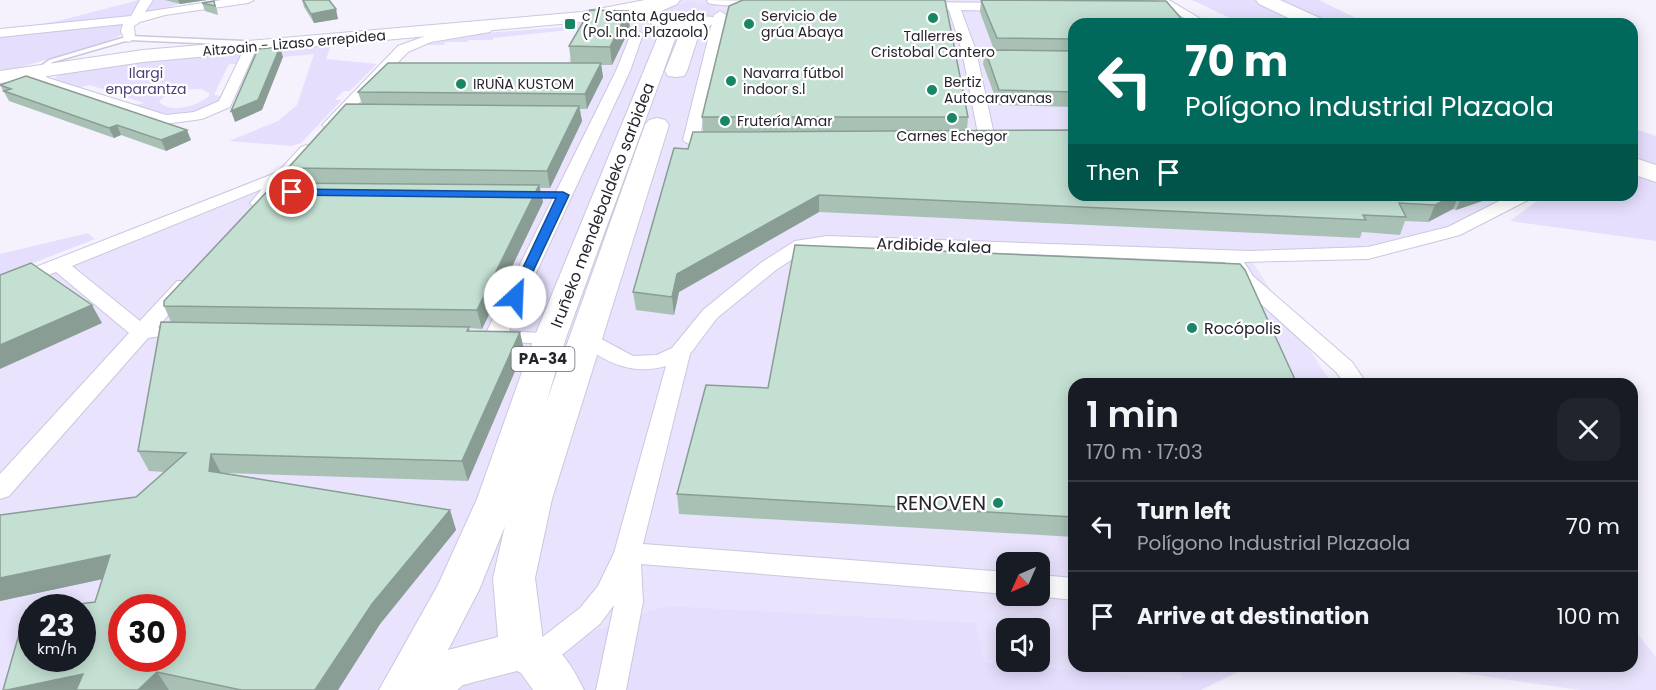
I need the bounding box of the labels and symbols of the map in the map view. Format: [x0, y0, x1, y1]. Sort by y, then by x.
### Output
place label: c / Santa Agueda (Pol. Ind. Plazaola) [582, 6, 709, 42]
place label: Servicio de grúa Abaya [761, 6, 844, 42]
marker: Tallerres Cristobal Cantero [926, 11, 940, 25]
marker: c / Santa Agueda (Pol. Ind. Plazaola) [563, 17, 577, 31]
marker: Servicio de grúa Abaya [742, 17, 756, 31]
street label: Aitzoain - Lizaso errepidea [201, 25, 387, 61]
place label: Tallerres Cristobal Cantero [871, 26, 995, 62]
park label: Ilargi enparantza [105, 63, 187, 99]
place label: Navarra fútbol indoor s.l [743, 63, 844, 99]
place label: Bertiz Autocaravanas [944, 72, 1052, 108]
place label: IRUÑA KUSTOM [473, 74, 574, 94]
marker: Navarra fútbol indoor s.l [724, 74, 738, 88]
marker: IRUÑA KUSTOM [454, 77, 468, 91]
street label: Iruñeko mendebaldeko sarbidea [545, 79, 660, 331]
marker: Bertiz Autocaravanas [925, 83, 939, 97]
place label: Frutería Amar [737, 111, 832, 131]
marker: Carnes Echegor [945, 111, 959, 125]
marker: Frutería Amar [718, 114, 732, 128]
place label: Carnes Echegor [896, 126, 1008, 146]
pin [266, 166, 317, 217]
street label: Ardibide kalea [876, 232, 992, 259]
position arrow [483, 265, 547, 329]
place label: Rocópolis [1204, 317, 1281, 340]
marker: Rocópolis [1185, 321, 1199, 335]
road number: PA-34 [512, 347, 574, 371]
place label: RENOVEN [896, 489, 986, 517]
marker: RENOVEN [991, 496, 1005, 510]
north arrow [996, 552, 1050, 606]
speed limit sign: 30 [108, 594, 186, 672]

